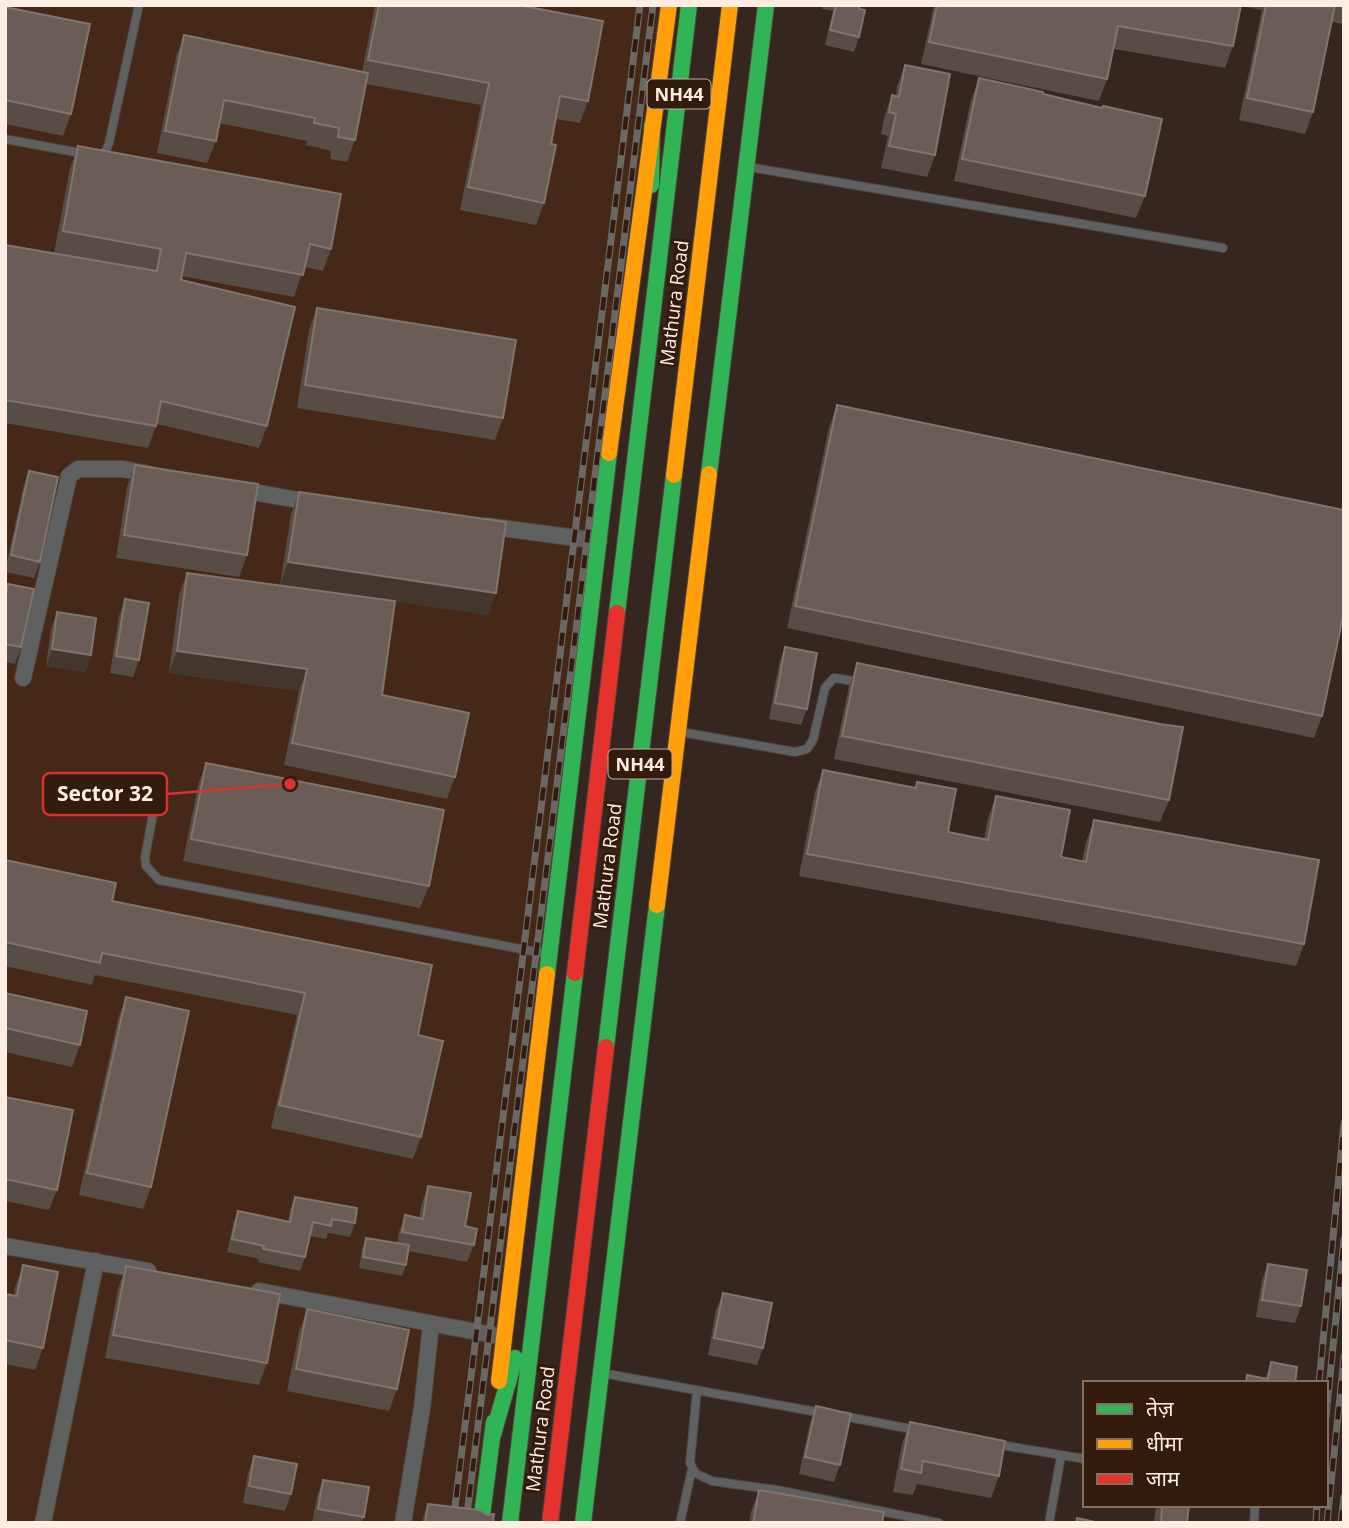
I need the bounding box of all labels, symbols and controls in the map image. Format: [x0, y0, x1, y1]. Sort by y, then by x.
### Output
road number: NH44 [648, 80, 710, 108]
street label: Mathura Road [653, 239, 695, 367]
road number: NH44 [608, 750, 672, 778]
callout: Sector 32 [43, 773, 167, 815]
text: Sector 32 [57, 779, 153, 807]
street label: Mathura Road [586, 802, 628, 930]
street label: Mathura Road [519, 1365, 561, 1493]
legend [1083, 1381, 1328, 1507]
text: तेज़ [1146, 1394, 1174, 1422]
text: धीमा [1146, 1429, 1183, 1457]
text: जाम [1146, 1464, 1180, 1492]

